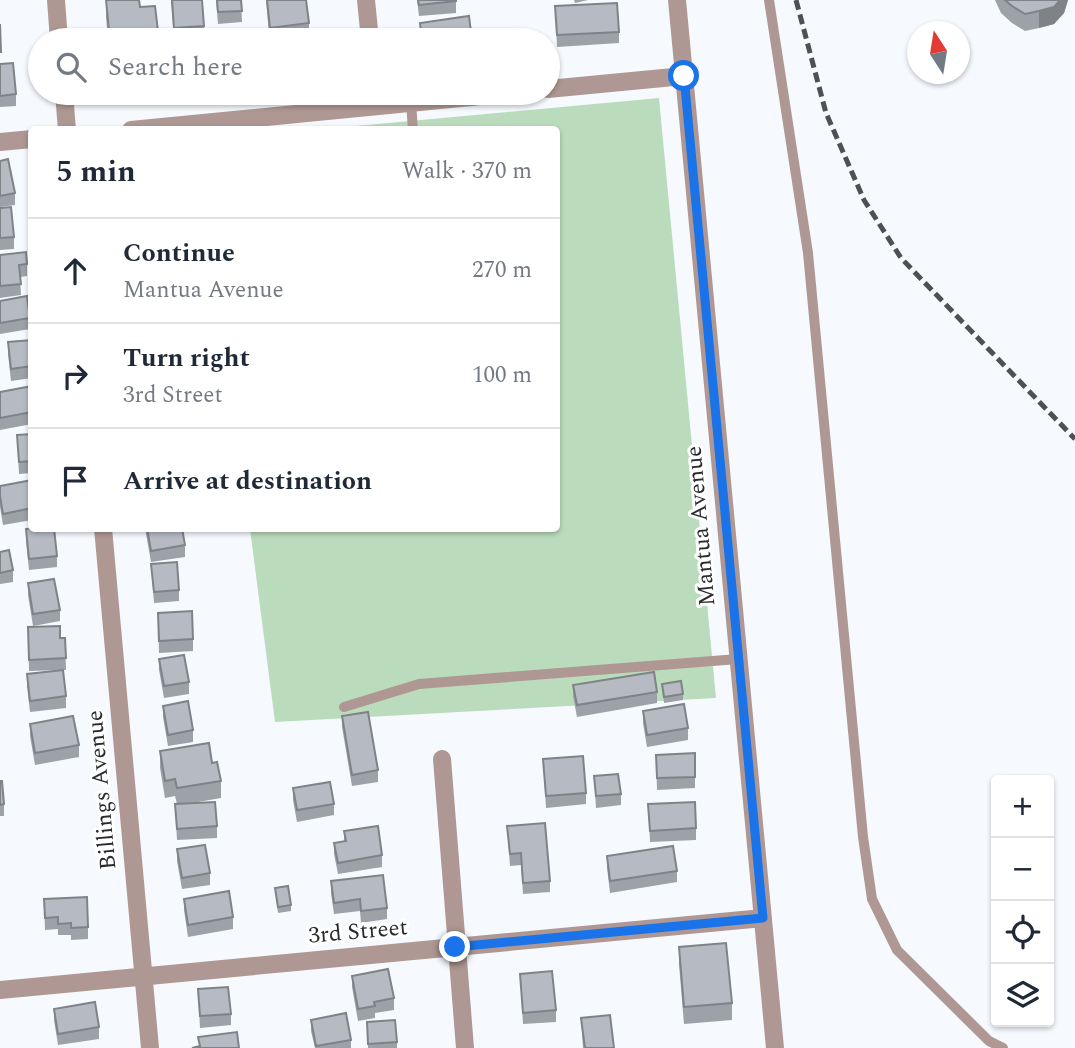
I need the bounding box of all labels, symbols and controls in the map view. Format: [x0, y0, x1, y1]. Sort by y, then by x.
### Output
north arrow [907, 21, 970, 84]
search box [28, 28, 560, 105]
text: Search here [108, 47, 243, 87]
icon: search [52, 48, 90, 86]
route start [668, 60, 699, 91]
text: 5 min [56, 149, 136, 195]
text: Walk · 370 m [402, 154, 532, 189]
text: Continue [123, 233, 235, 273]
icon: ahead [56, 252, 94, 290]
text: 270 m [472, 253, 532, 288]
text: Mantua Avenue [123, 273, 284, 308]
text: Turn right [123, 338, 250, 378]
icon: right [56, 357, 94, 395]
text: 100 m [472, 358, 532, 393]
text: 3rd Street [123, 378, 223, 413]
street label: Mantua Avenue [677, 444, 725, 608]
text: Arrive at destination [123, 461, 372, 501]
icon: arrive [56, 462, 94, 500]
street label: Billings Avenue [78, 709, 126, 871]
map controls [991, 775, 1054, 1027]
button: + [991, 775, 1054, 838]
button: − [991, 838, 1054, 901]
button: locate [991, 901, 1054, 964]
street label: 3rd Street [307, 910, 409, 954]
route end [439, 931, 470, 962]
button: layers [991, 964, 1054, 1027]

